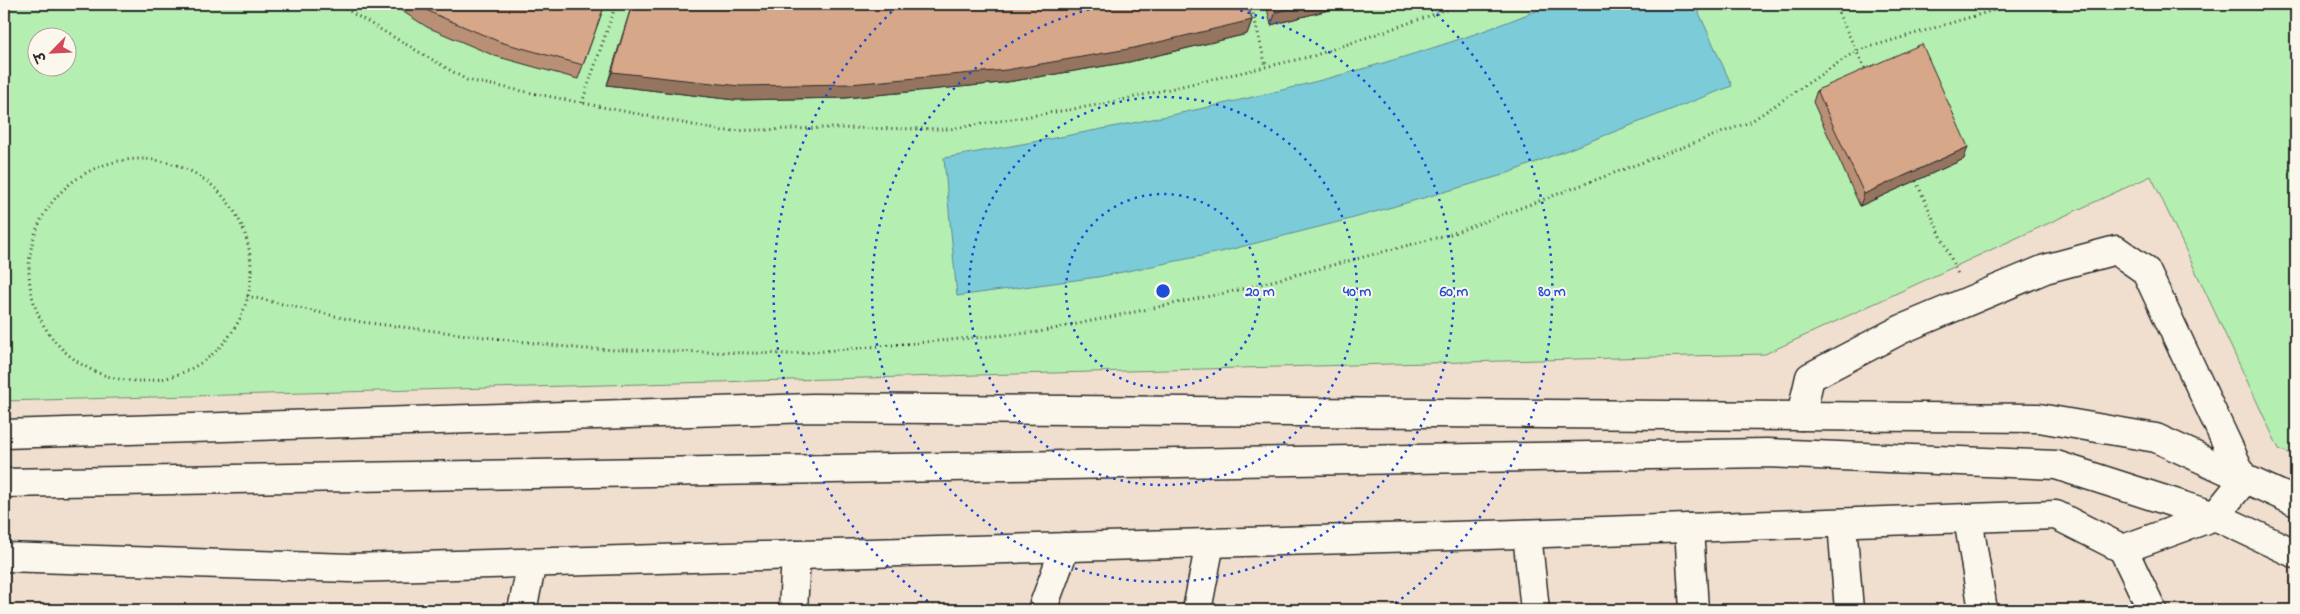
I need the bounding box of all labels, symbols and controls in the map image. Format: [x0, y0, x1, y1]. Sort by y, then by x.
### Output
north arrow [28, 28, 78, 78]
text: उ [29, 47, 54, 67]
text: 20 m [1244, 281, 1275, 303]
text: 40 m [1342, 281, 1371, 303]
text: 60 m [1439, 281, 1469, 303]
text: 80 m [1537, 281, 1566, 303]
centre of rings [1154, 282, 1172, 300]

